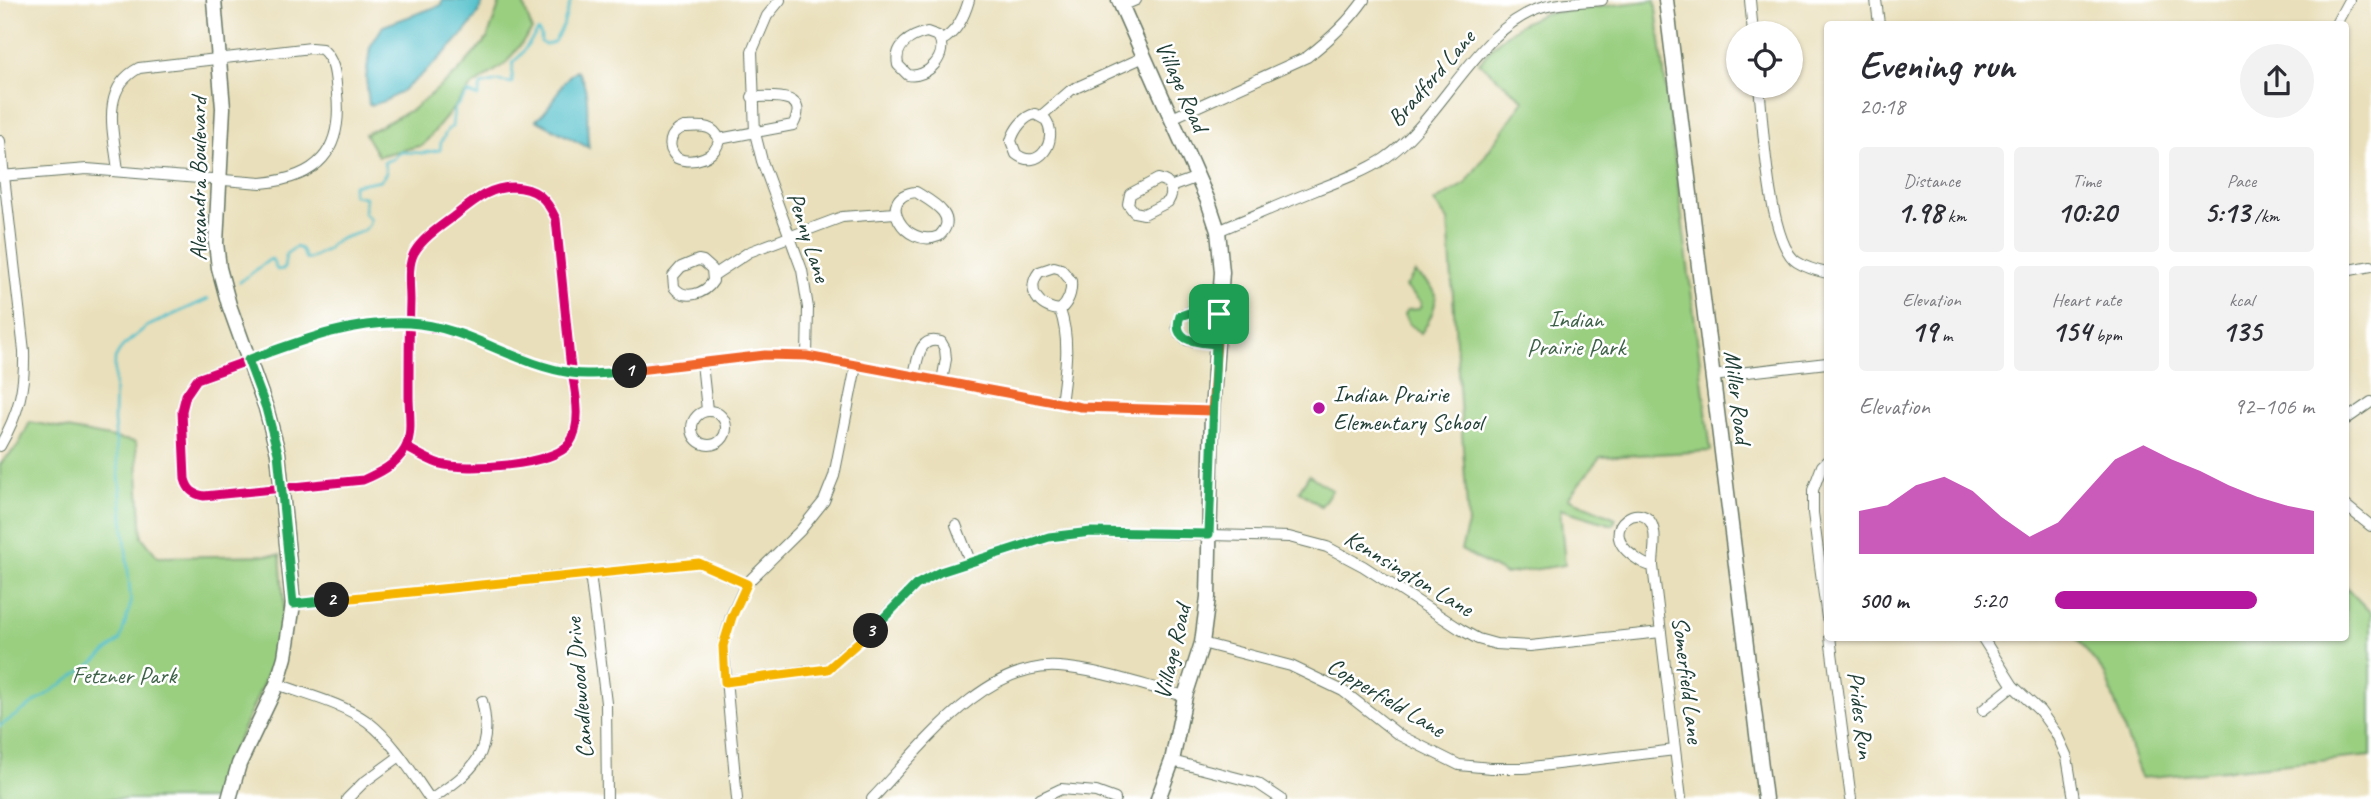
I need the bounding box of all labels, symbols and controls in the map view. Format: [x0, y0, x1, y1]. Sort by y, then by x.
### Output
map controls [1726, 21, 1803, 98]
button: locate [1726, 21, 1803, 98]
street label: Bradford Lane [1381, 22, 1483, 133]
street label: Village Road [1149, 36, 1217, 139]
text: Evening run [1859, 42, 2015, 89]
button: share [2240, 44, 2314, 118]
text: 20:18 [1859, 92, 1905, 121]
street label: Alexandra Boulevard [183, 93, 213, 261]
text: Distance [1903, 169, 1960, 193]
text: Time [2072, 169, 2101, 193]
text: Pace [2227, 169, 2256, 193]
street label: Penny Lane [780, 188, 838, 288]
text: 1.98 [1897, 193, 1943, 231]
text: 10:20 [2057, 193, 2116, 231]
text: 5:13 [2204, 193, 2250, 231]
text: km [1943, 204, 1966, 228]
text: /km [2250, 204, 2279, 228]
pin [1189, 284, 1249, 344]
text: Elevation [1902, 288, 1961, 312]
text: Heart rate [2052, 288, 2121, 312]
text: kcal [2229, 288, 2254, 312]
icon: arrive [1200, 295, 1238, 333]
park label: Indian Prairie Park [1527, 304, 1627, 362]
text: 19 [1911, 312, 1937, 350]
text: 154 [2051, 312, 2091, 350]
text: 135 [2221, 312, 2262, 350]
text: m [1937, 323, 1952, 347]
text: bpm [2091, 323, 2122, 347]
street label: Miller Road [1717, 349, 1759, 449]
pin: 1 [612, 354, 648, 388]
text: 1 [625, 358, 634, 382]
place label: Indian Prairie Elementary School [1333, 379, 1487, 437]
text: Elevation [1859, 392, 1930, 421]
text: 92–106 m [2234, 392, 2314, 421]
marker: Indian Prairie Elementary School [1311, 400, 1327, 416]
street label: Kennsington Lane [1339, 523, 1481, 624]
pin: 2 [314, 582, 350, 618]
text: 500 m [1859, 586, 1908, 615]
text: 5:20 [1971, 586, 2007, 615]
text: 2 [327, 587, 336, 611]
street label: Village Road [1147, 598, 1198, 702]
street label: Candlewood Drive [558, 614, 600, 760]
pin: 3 [854, 614, 888, 648]
street label: Somerfield Lane [1665, 615, 1711, 747]
text: 3 [866, 618, 875, 642]
street label: Copperfield Lane [1322, 650, 1452, 745]
park label: Fetzner Park [72, 660, 178, 690]
street label: Prides Run [1841, 670, 1881, 762]

